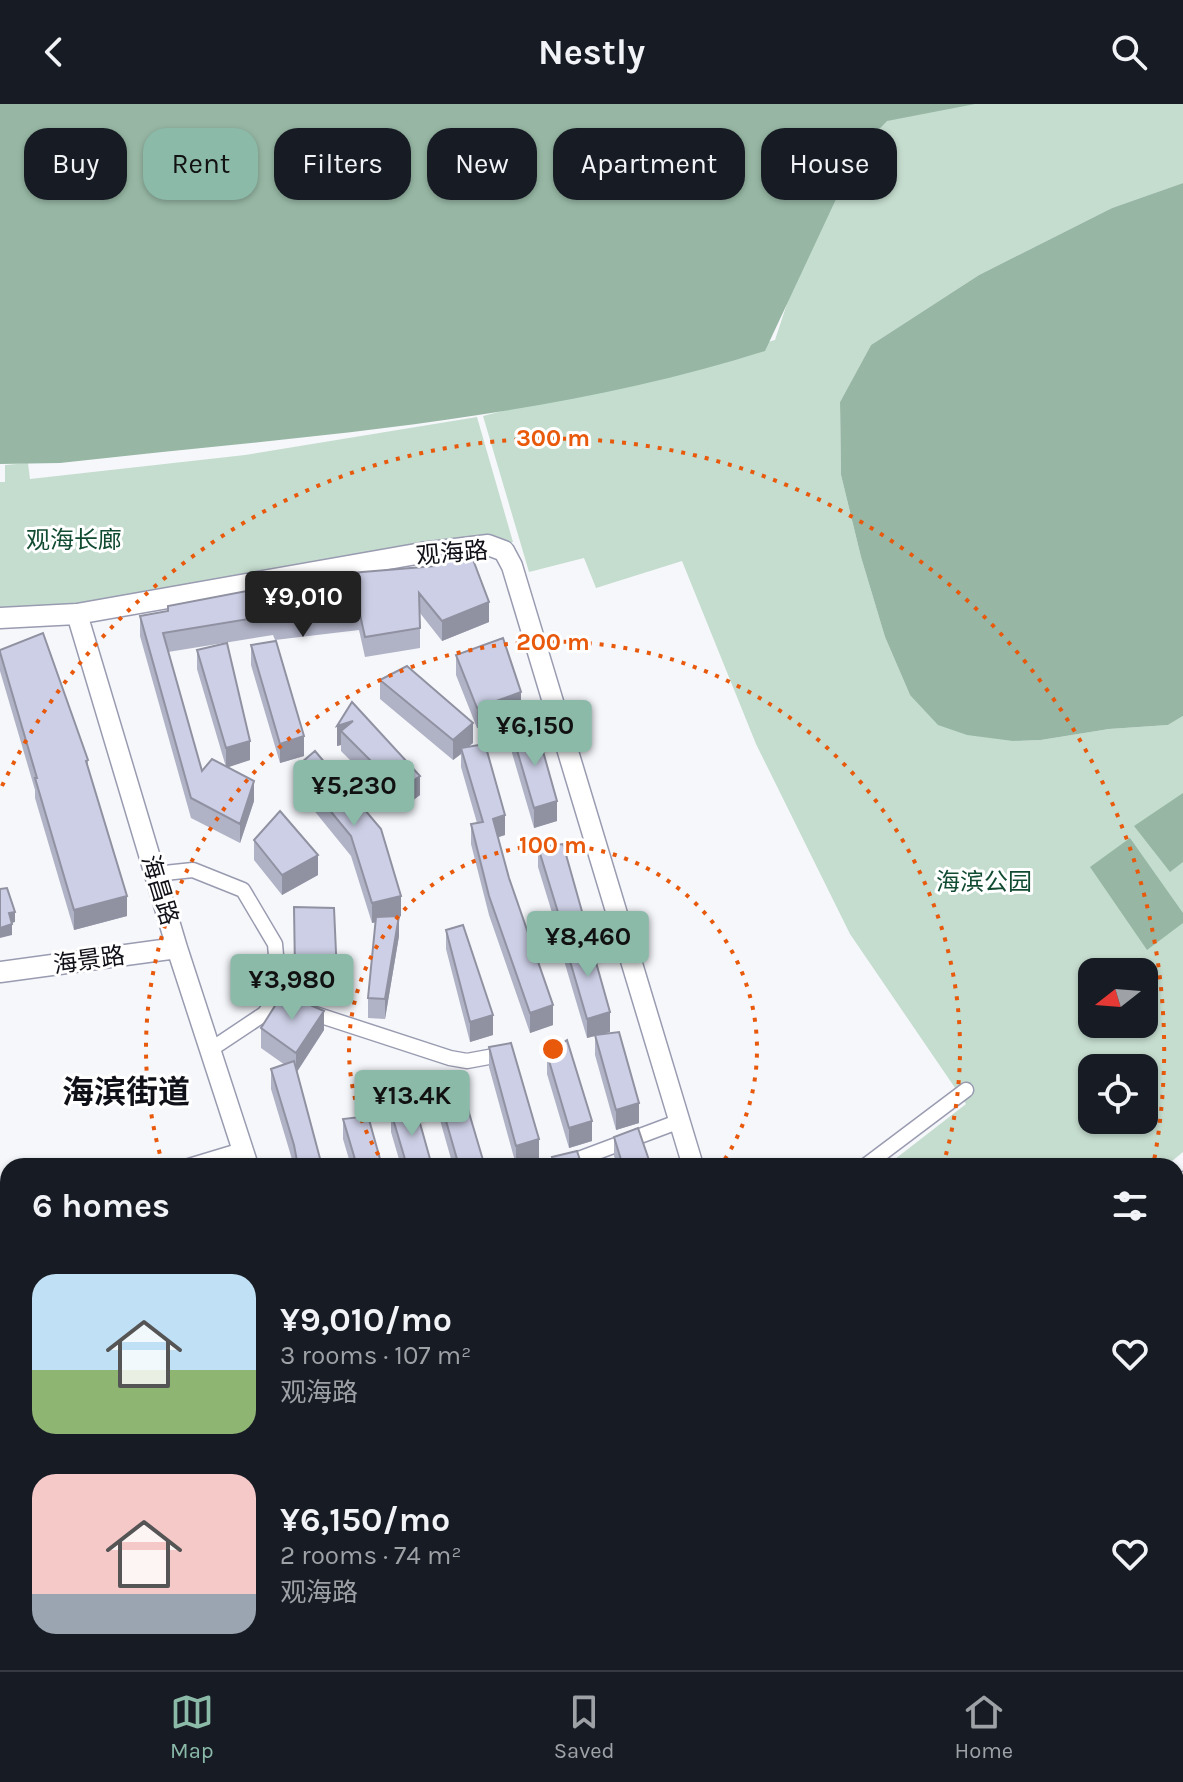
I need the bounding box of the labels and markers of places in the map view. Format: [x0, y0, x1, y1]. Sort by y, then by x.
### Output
pin: ¥9,010 [238, 571, 368, 639]
pin: ¥6,150 [470, 700, 600, 768]
pin: ¥5,230 [289, 760, 419, 828]
pin: ¥8,460 [523, 911, 653, 979]
pin: ¥3,980 [227, 954, 357, 1022]
centre of rings [539, 1035, 567, 1063]
pin: ¥13.4K [347, 1070, 477, 1138]

